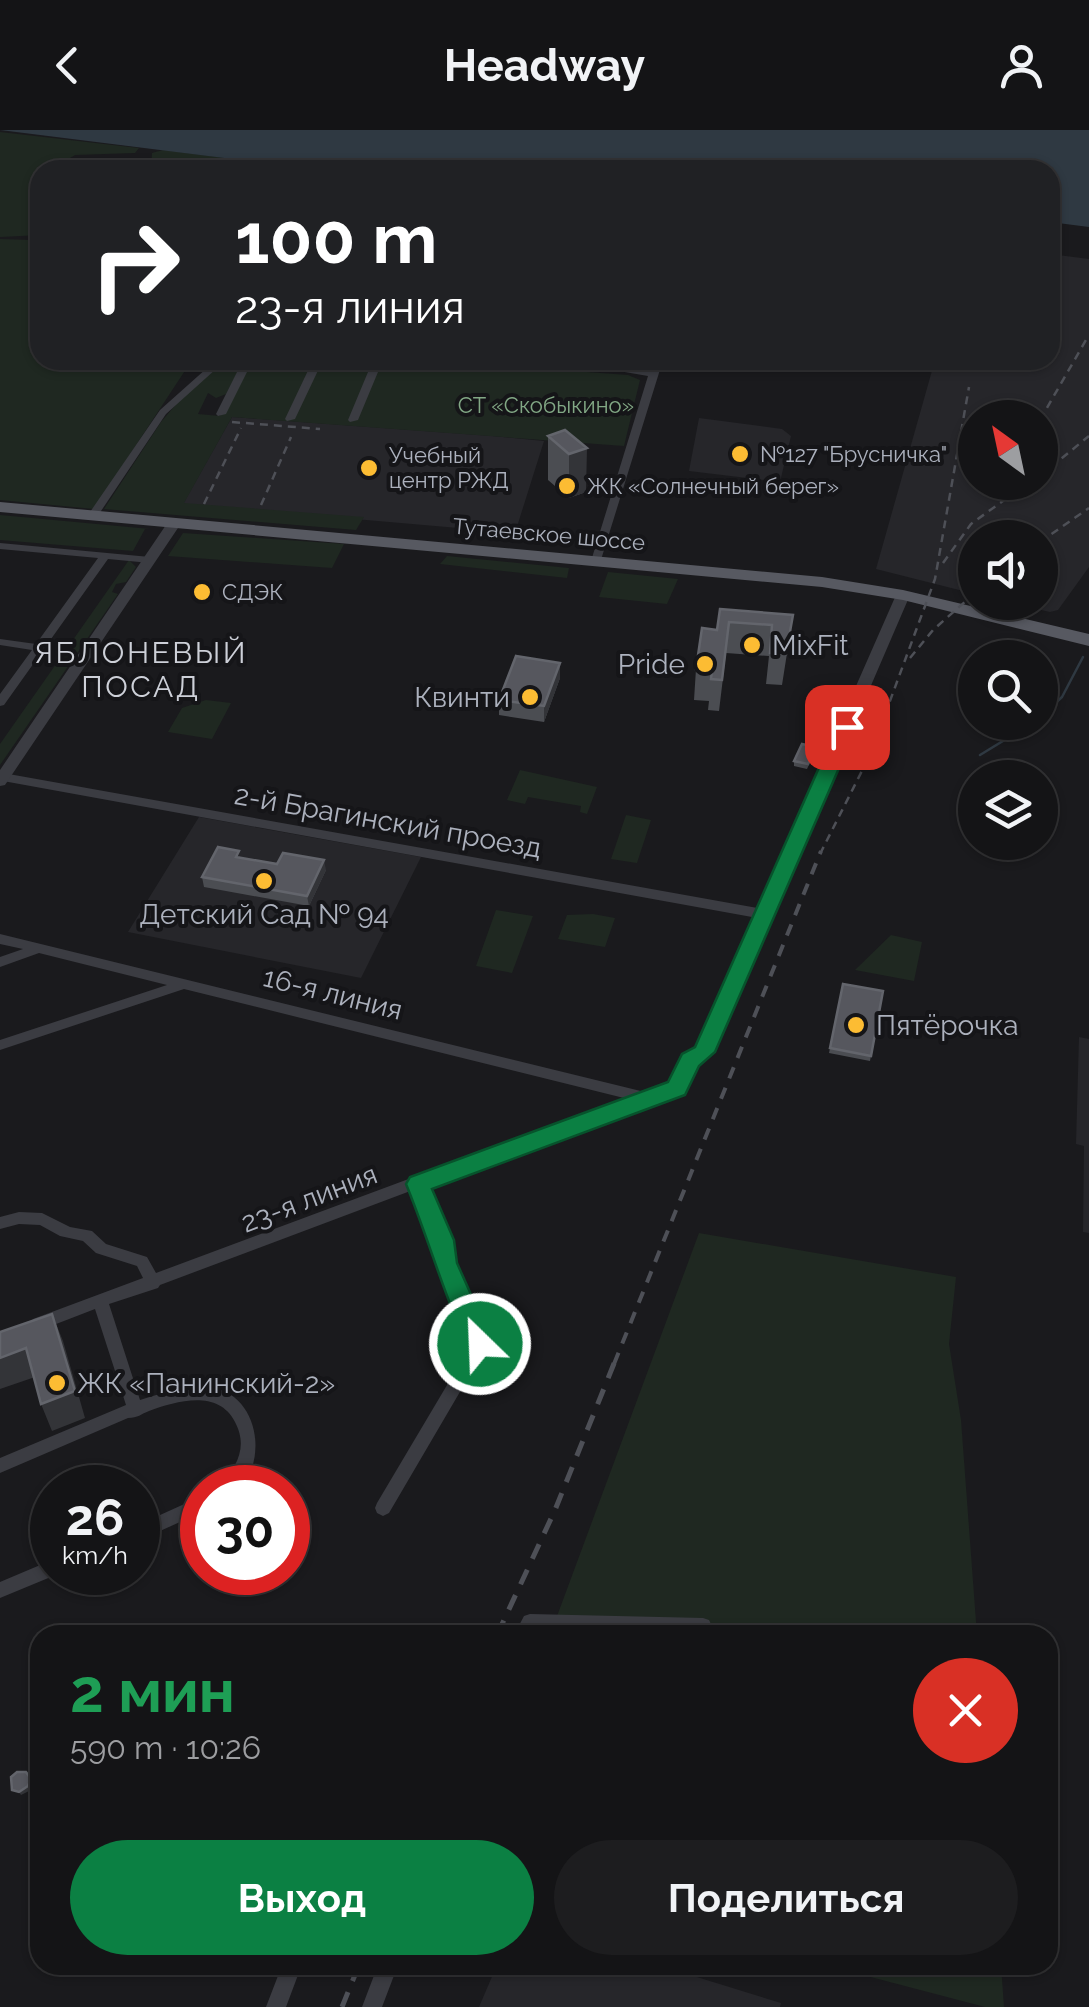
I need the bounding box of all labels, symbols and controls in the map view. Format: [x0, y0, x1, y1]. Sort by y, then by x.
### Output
icon: back [40, 38, 95, 93]
icon: person [994, 38, 1049, 93]
text: Headway [444, 39, 645, 92]
text: 100 m [235, 197, 438, 279]
icon: right [70, 200, 200, 330]
text: 23-я линия [235, 281, 465, 334]
park label: СТ «Скобыкино» [458, 392, 634, 418]
north arrow [958, 400, 1058, 500]
map controls [958, 400, 1058, 860]
place label: №127 "Брусничка" [760, 441, 947, 467]
place label: Учебный центр РЖД [389, 442, 509, 493]
marker: №127 "Брусничка" [729, 443, 751, 465]
marker: Учебный центр РЖД [358, 457, 380, 479]
place label: ЖК «Солнечный берег» [587, 473, 839, 499]
marker: ЖК «Солнечный берег» [556, 475, 578, 497]
street label: Тутаевское шоссе [452, 513, 646, 555]
button: sound [958, 520, 1058, 620]
place label: СДЭК [222, 579, 283, 605]
marker: СДЭК [191, 581, 213, 603]
place label: MixFit [772, 629, 849, 662]
marker: MixFit [741, 634, 763, 656]
district label: ЯБЛОНЕВЫЙ ПОСАД [34, 635, 248, 704]
button: search [958, 640, 1058, 740]
place label: Pride [618, 648, 685, 681]
marker: Pride [694, 653, 716, 675]
place label: Квинти [414, 681, 510, 714]
pin [805, 685, 890, 770]
marker: Квинти [519, 686, 541, 708]
icon: arrive [820, 700, 875, 755]
button: layers [958, 760, 1058, 860]
street label: 2-й Брагинский проезд [232, 778, 544, 865]
marker: Детский Сад № 94 [253, 870, 275, 892]
place label: Детский Сад № 94 [139, 898, 389, 931]
street label: 16-я линия [260, 960, 406, 1027]
place label: Пятёрочка [876, 1009, 1018, 1042]
marker: Пятёрочка [845, 1014, 867, 1036]
street label: 23-я линия [237, 1157, 382, 1239]
position arrow [428, 1292, 532, 1396]
place label: ЖК «Панинский-2» [77, 1367, 335, 1400]
marker: ЖК «Панинский-2» [46, 1372, 68, 1394]
speed limit sign: 30 [180, 1465, 310, 1595]
text: 26 [66, 1488, 124, 1547]
text: km/h [62, 1540, 128, 1570]
text: 2 мин [70, 1656, 235, 1726]
button: close [913, 1658, 1018, 1763]
text: 590 m · 10:26 [70, 1729, 261, 1766]
button: Выход [70, 1840, 534, 1955]
button: Поделиться [554, 1840, 1018, 1955]

